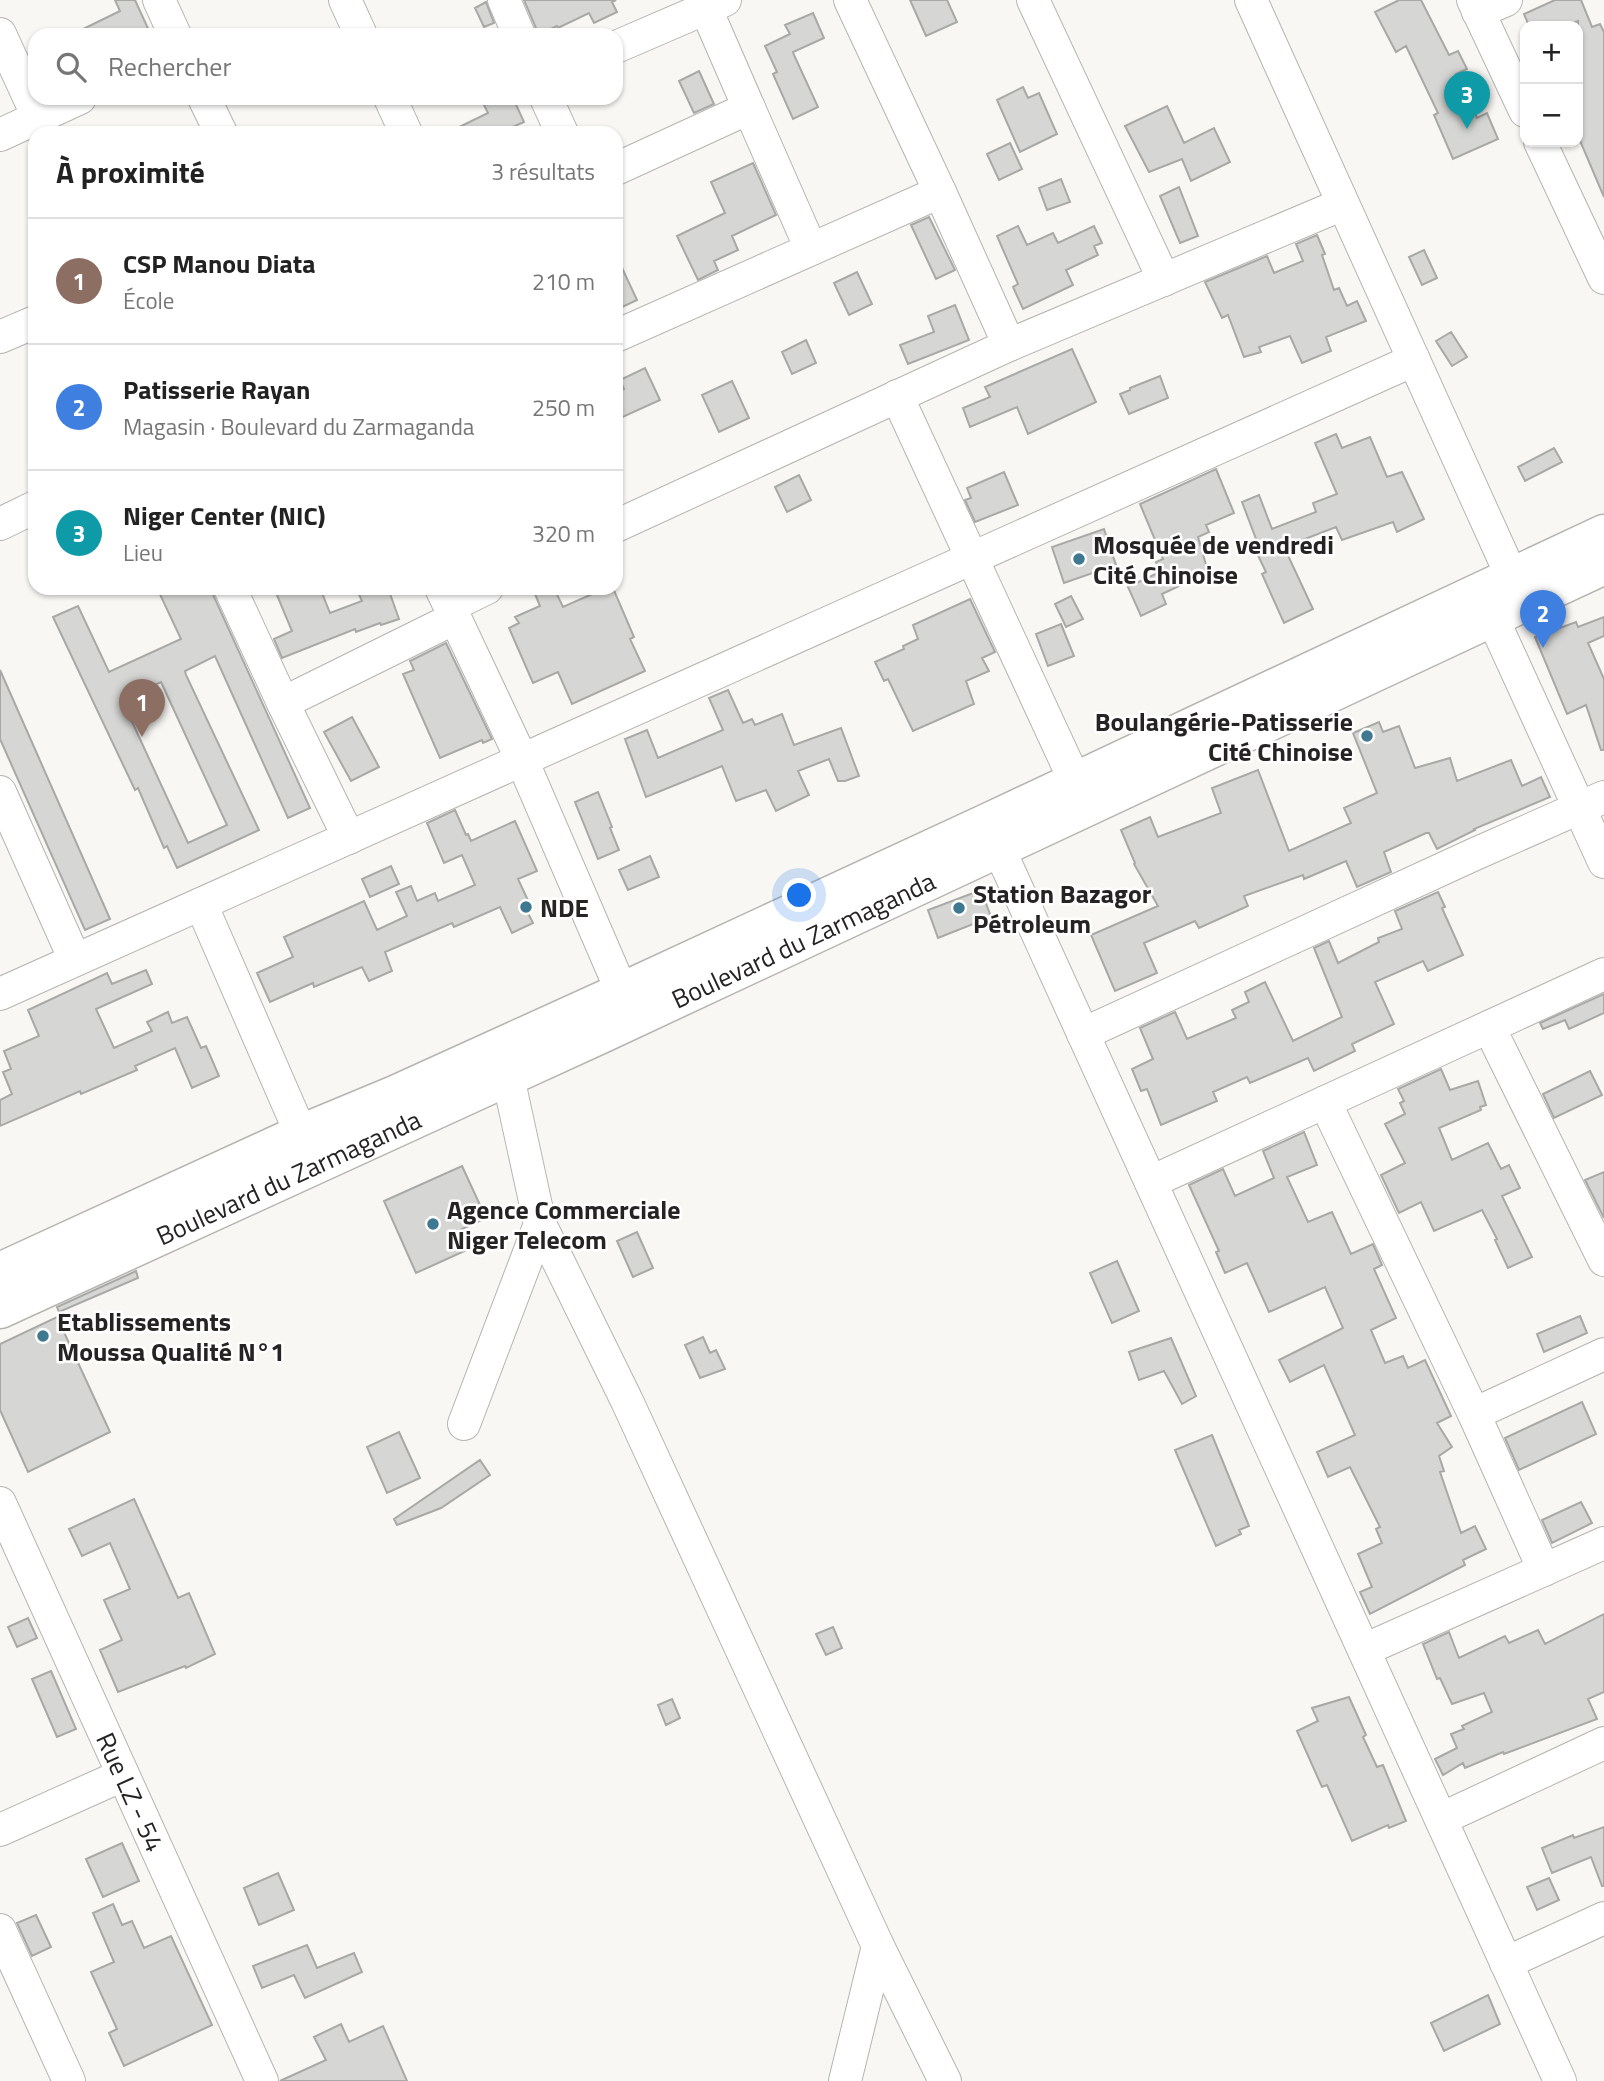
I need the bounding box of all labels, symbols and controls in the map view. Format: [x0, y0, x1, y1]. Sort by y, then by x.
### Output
map controls [1520, 21, 1583, 147]
button: + [1520, 21, 1583, 84]
search box [28, 28, 623, 105]
text: Rechercher [108, 47, 232, 86]
icon: search [52, 48, 90, 86]
pin: 3 [1444, 71, 1490, 129]
button: − [1520, 84, 1583, 147]
text: À proximité [56, 149, 205, 195]
text: 3 résultats [491, 154, 595, 189]
text: CSP Manou Diata [123, 244, 316, 283]
text: 1 [73, 264, 85, 299]
text: 210 m [532, 264, 595, 299]
text: École [123, 283, 174, 318]
text: Patisserie Rayan [123, 370, 310, 409]
text: 2 [73, 390, 85, 425]
text: 250 m [532, 390, 595, 425]
text: Magasin · Boulevard du Zarmaganda [123, 409, 474, 444]
text: Niger Center (NIC) [123, 496, 326, 535]
text: 3 [73, 516, 85, 551]
text: 320 m [532, 516, 595, 551]
place label: Mosquée de vendredi Cité Chinoise [1093, 525, 1334, 594]
text: Lieu [123, 535, 163, 570]
marker: Mosquée de vendredi Cité Chinoise [1071, 551, 1087, 567]
pin: 2 [1520, 590, 1566, 648]
pin: 1 [119, 679, 165, 737]
place label: Boulangérie-Patisserie Cité Chinoise [1095, 702, 1353, 771]
marker: Boulangérie-Patisserie Cité Chinoise [1359, 728, 1375, 744]
street label: Boulevard du Zarmaganda [665, 861, 941, 1018]
place label: Station Bazagor Pétroleum [973, 874, 1152, 943]
your location [782, 878, 816, 912]
place label: NDE [540, 888, 589, 927]
marker: NDE [518, 899, 534, 915]
marker: Station Bazagor Pétroleum [951, 900, 967, 916]
street label: Boulevard du Zarmaganda [150, 1100, 427, 1255]
place label: Agence Commerciale Niger Telecom [447, 1190, 681, 1259]
marker: Agence Commerciale Niger Telecom [425, 1216, 441, 1232]
place label: Etablissements Moussa Qualité N°1 [57, 1302, 285, 1371]
marker: Etablissements Moussa Qualité N°1 [35, 1328, 51, 1344]
street label: Rue LZ - 54 [87, 1726, 175, 1858]

